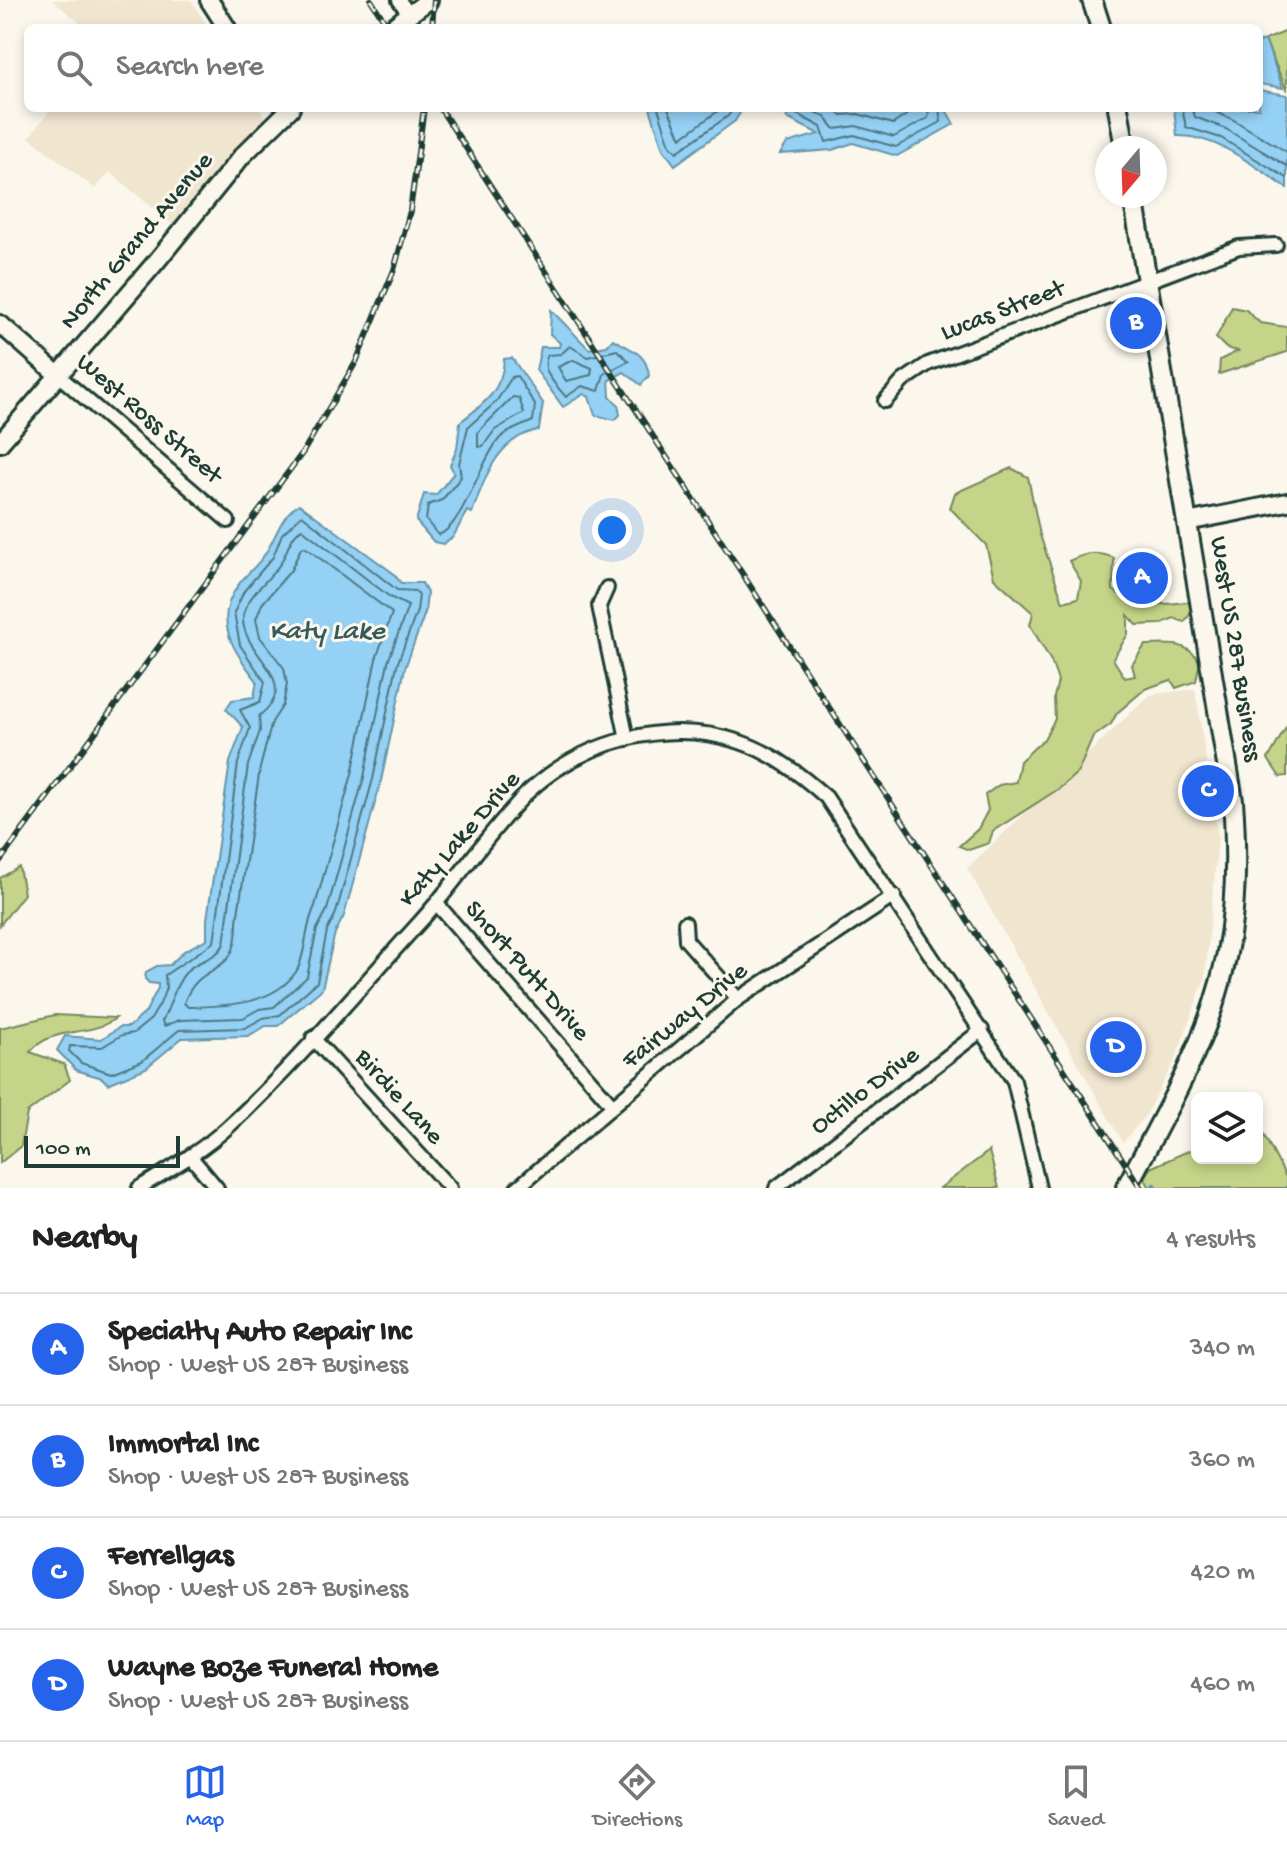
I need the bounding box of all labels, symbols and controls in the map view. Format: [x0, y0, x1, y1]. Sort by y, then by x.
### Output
search box [24, 24, 1263, 112]
icon: search [52, 46, 96, 90]
text: Search here [116, 51, 264, 86]
north arrow [1095, 136, 1167, 208]
street label: North Grand Avenue [55, 146, 222, 337]
street label: Lucas Street [937, 273, 1071, 350]
pin: B [1110, 293, 1162, 353]
street label: West Ross Street [69, 348, 229, 493]
your location [592, 510, 632, 550]
street label: West US 287 Business [1201, 534, 1267, 765]
pin: A [1116, 548, 1168, 608]
water label: Katy Lake [269, 616, 386, 649]
pin: C [1182, 761, 1234, 821]
street label: Katy Lake Drive [393, 765, 529, 914]
street label: Short Putt Drive [457, 895, 596, 1049]
street label: Fairway Drive [616, 957, 756, 1078]
pin: D [1090, 1017, 1142, 1077]
street label: Octillo Drive [805, 1041, 927, 1143]
street label: Birdie Lane [346, 1043, 449, 1153]
map controls [1191, 1092, 1263, 1164]
button: layers [1191, 1092, 1263, 1164]
scale bar [24, 1132, 180, 1168]
text: 100 m [36, 1137, 91, 1163]
text: Nearby [32, 1220, 137, 1260]
text: 4 results [1166, 1225, 1255, 1256]
text: Specialty Auto Repair Inc [108, 1316, 411, 1351]
text: A [50, 1334, 66, 1365]
text: 340 m [1190, 1334, 1255, 1365]
text: Shop · West US 287 Business [108, 1351, 408, 1382]
text: Immortal Inc [108, 1428, 258, 1463]
text: B [51, 1446, 65, 1477]
text: 360 m [1189, 1446, 1255, 1477]
text: Shop · West US 287 Business [108, 1463, 408, 1494]
text: Ferrellgas [108, 1540, 234, 1575]
text: C [51, 1558, 65, 1589]
text: 420 m [1191, 1558, 1255, 1589]
text: Shop · West US 287 Business [108, 1575, 408, 1606]
text: Wayne Boze Funeral Home [108, 1652, 438, 1687]
text: D [50, 1670, 66, 1701]
text: 460 m [1190, 1670, 1255, 1701]
text: Shop · West US 287 Business [108, 1687, 408, 1718]
tab: Map [183, 1760, 227, 1834]
tab: Directions [593, 1760, 682, 1834]
tab: Saved [1048, 1760, 1104, 1834]

